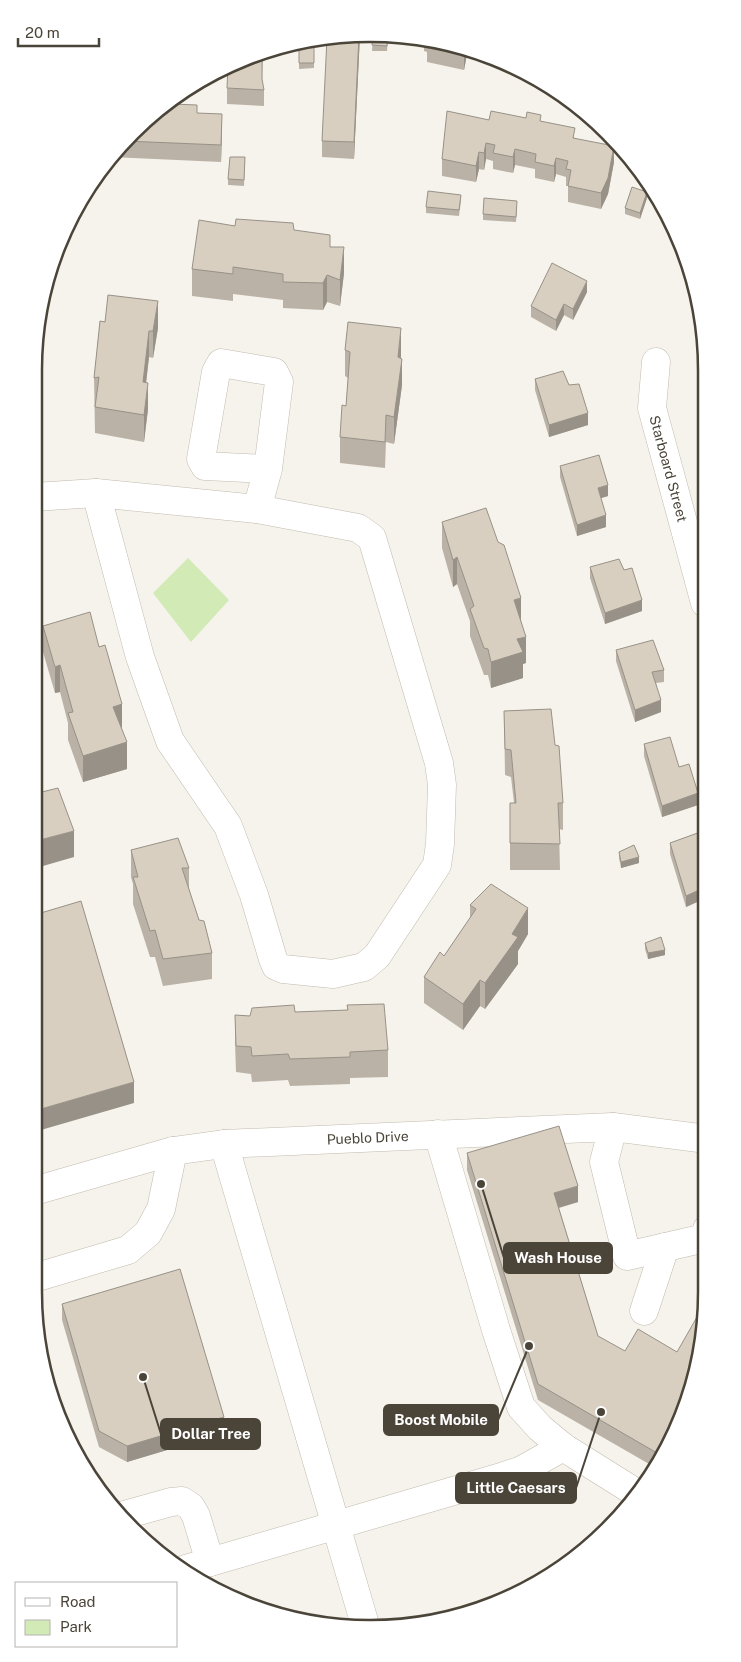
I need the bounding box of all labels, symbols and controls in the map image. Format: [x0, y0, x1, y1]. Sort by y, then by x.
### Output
scale bar [18, 15, 99, 47]
text: 20 m [25, 24, 60, 41]
street label: Starboard Street [646, 414, 691, 524]
street label: Pueblo Drive [326, 1128, 409, 1147]
callout: Wash House [504, 1243, 612, 1273]
text: Wash House [514, 1249, 602, 1266]
callout: Boost Mobile [384, 1405, 498, 1435]
text: Boost Mobile [394, 1411, 488, 1428]
callout: Dollar Tree [161, 1419, 260, 1449]
text: Dollar Tree [171, 1425, 251, 1442]
callout: Little Caesars [456, 1473, 576, 1503]
text: Little Caesars [466, 1479, 566, 1496]
legend [15, 1582, 178, 1647]
text: Road [60, 1593, 96, 1610]
text: Park [60, 1618, 92, 1635]

